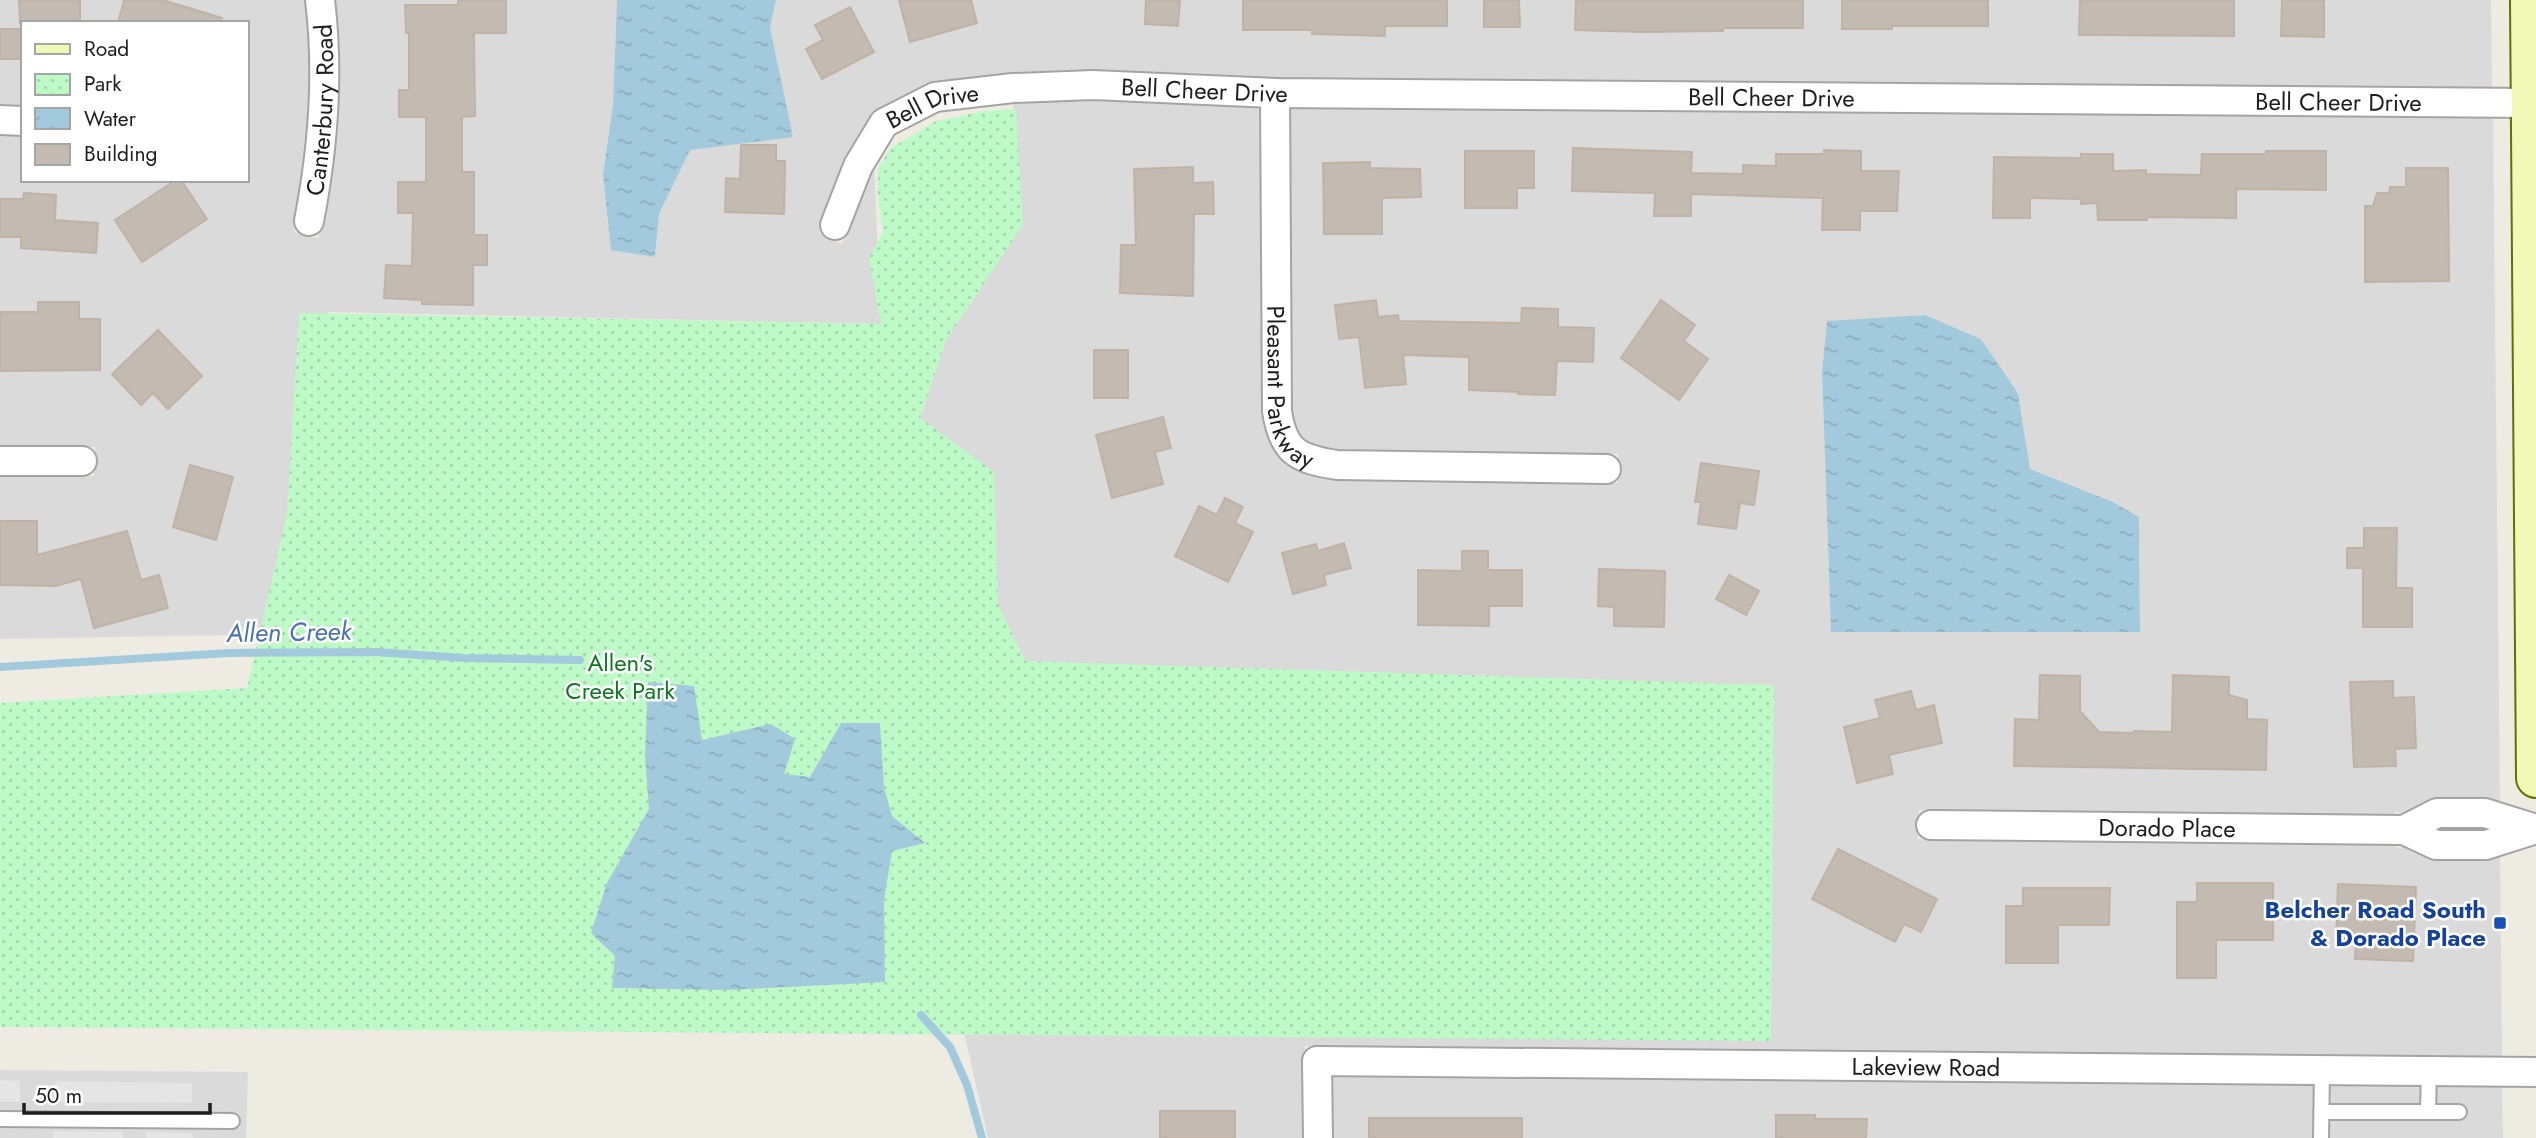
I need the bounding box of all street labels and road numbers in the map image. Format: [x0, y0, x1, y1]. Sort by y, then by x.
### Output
street label: Canterbury Road [296, 23, 342, 198]
street label: Bell Cheer Drive [1120, 69, 1288, 111]
street label: Bell Drive [879, 75, 981, 137]
street label: Bell Cheer Drive [1688, 79, 1855, 115]
street label: Bell Cheer Drive [2255, 83, 2422, 120]
street label: Pleasant Parkway [1259, 305, 1319, 477]
street label: Dorado Place [2098, 809, 2236, 846]
street label: Lakeview Road [1851, 1048, 2000, 1085]

